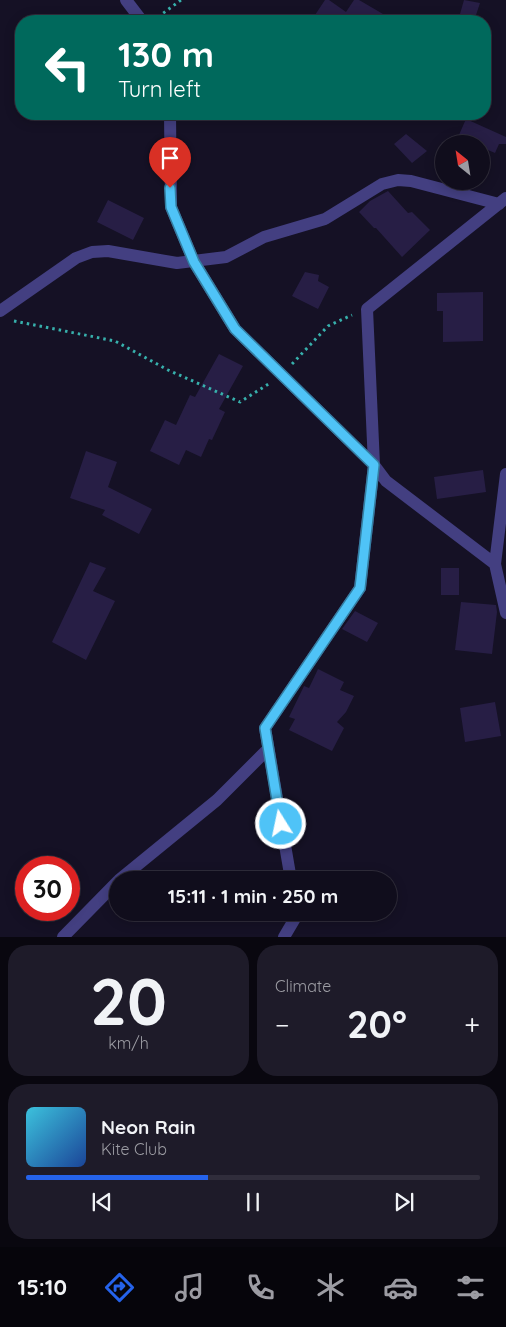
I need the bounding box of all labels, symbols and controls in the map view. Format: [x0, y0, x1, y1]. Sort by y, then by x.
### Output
text: 130 m [118, 32, 214, 76]
icon: left [35, 35, 100, 100]
text: Turn left [118, 75, 201, 103]
north arrow [435, 135, 490, 190]
map controls [435, 135, 490, 190]
pin [149, 137, 191, 188]
icon: arrive [156, 144, 184, 172]
position arrow [254, 797, 306, 849]
speed limit sign: 30 [15, 856, 80, 921]
text: 15:11 · 1 min · 250 m [168, 884, 338, 908]
text: 20 [90, 960, 167, 1041]
text: Climate [275, 976, 331, 996]
text: 20° [347, 1000, 407, 1048]
text: − [275, 1007, 290, 1042]
text: + [464, 1007, 480, 1042]
text: km/h [108, 1033, 149, 1053]
text: Neon Rain [101, 1115, 196, 1139]
text: Kite Club [101, 1139, 167, 1159]
icon: previous [88, 1188, 116, 1216]
icon: pause [239, 1188, 267, 1216]
icon: next [390, 1188, 418, 1216]
icon: directions [102, 1270, 137, 1305]
icon: music [172, 1270, 207, 1305]
icon: phone [243, 1270, 278, 1305]
icon: climate [313, 1270, 348, 1305]
icon: car [383, 1270, 418, 1305]
icon: filters [453, 1270, 488, 1305]
text: 15:10 [18, 1273, 67, 1301]

